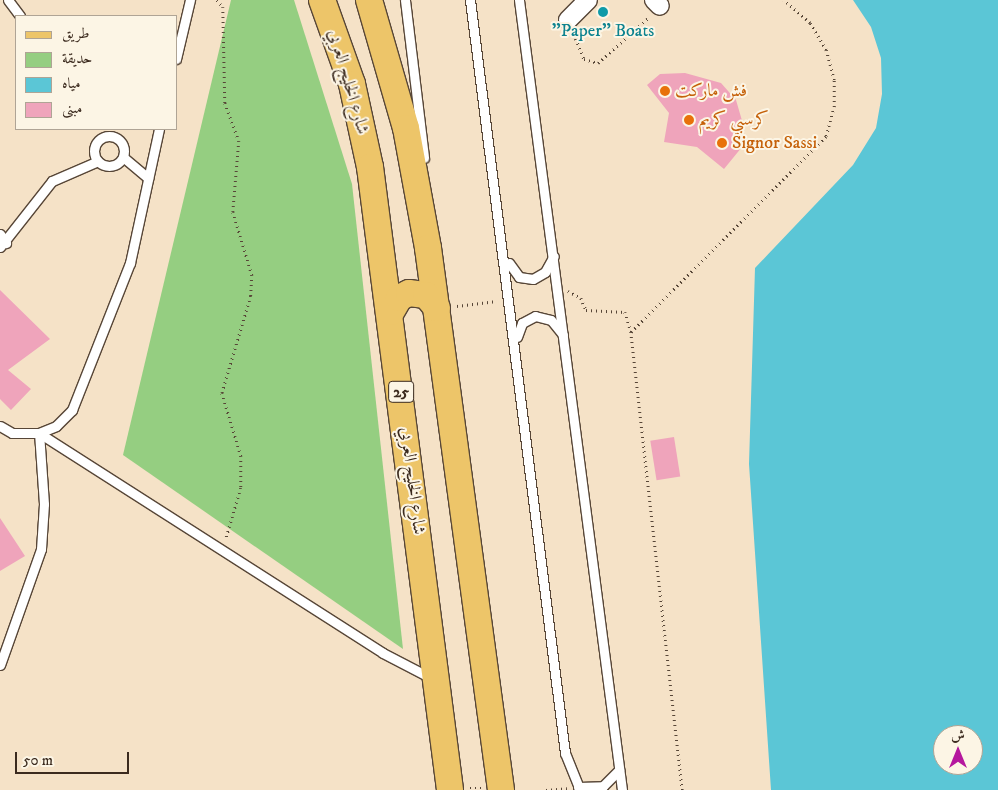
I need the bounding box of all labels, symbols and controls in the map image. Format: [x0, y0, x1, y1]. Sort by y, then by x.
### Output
marker: "Paper" Boats [597, 6, 609, 18]
legend [15, 15, 178, 130]
place label: "Paper" Boats [552, 20, 654, 42]
text: طريق [62, 24, 89, 43]
street label: شارع الخليج العربي [323, 27, 373, 137]
text: حديقة [62, 49, 92, 68]
text: مياه [62, 74, 80, 93]
place label: فش ماركت [675, 80, 747, 102]
marker: فش ماركت [659, 85, 671, 97]
text: مبنى [62, 99, 82, 118]
place label: كرسبي كريم [699, 109, 769, 131]
marker: كرسبي كريم [683, 114, 695, 126]
place label: Signor Sassi [732, 132, 817, 154]
marker: Signor Sassi [716, 137, 728, 149]
road number: 25 [387, 378, 415, 406]
street label: شارع الخليج العربي [395, 426, 429, 536]
north arrow [933, 725, 983, 775]
text: ش [951, 727, 965, 745]
scale bar [18, 742, 131, 774]
text: 50 m [23, 751, 53, 770]

